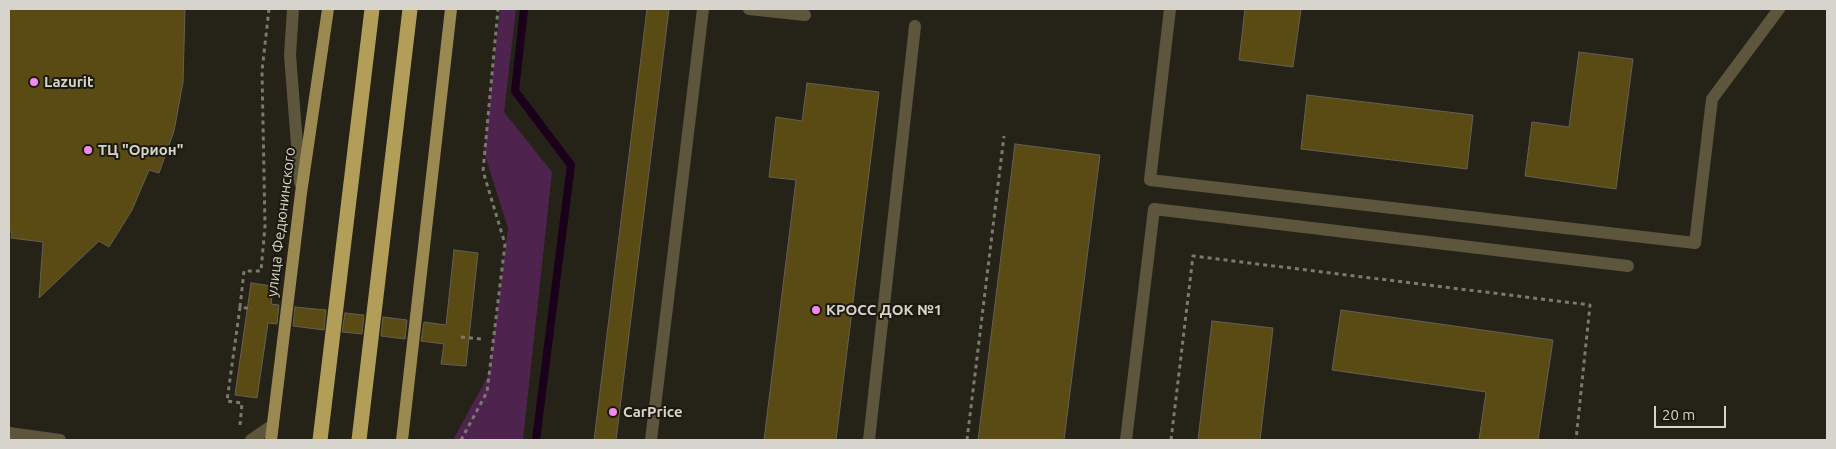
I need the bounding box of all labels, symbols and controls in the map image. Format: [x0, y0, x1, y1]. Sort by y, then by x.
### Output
place label: Lazurit [44, 73, 93, 91]
marker: Lazurit [28, 76, 40, 88]
place label: ТЦ "Орион" [98, 141, 183, 159]
marker: ТЦ "Орион" [82, 144, 94, 156]
street label: улица Федюнинского [263, 146, 299, 298]
place label: КРОСС ДОК №1 [826, 301, 942, 319]
marker: КРОСС ДОК №1 [810, 304, 822, 316]
scale bar [1656, 396, 1728, 428]
place label: CarPrice [623, 403, 683, 421]
marker: CarPrice [607, 406, 619, 418]
text: 20 m [1662, 406, 1695, 423]

